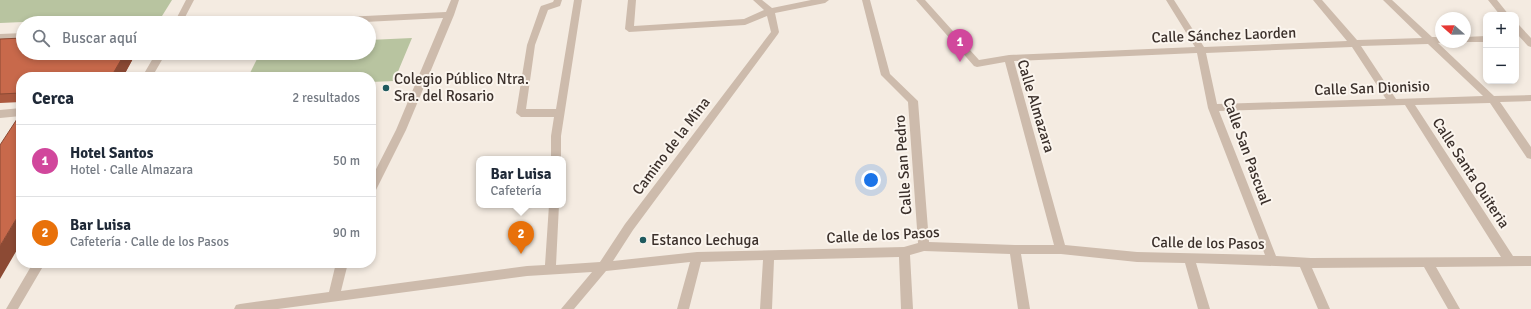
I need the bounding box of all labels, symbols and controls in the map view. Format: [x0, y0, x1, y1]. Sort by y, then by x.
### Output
north arrow [1435, 12, 1471, 48]
map controls [1483, 12, 1519, 84]
button: + [1483, 12, 1519, 48]
search box [16, 16, 376, 60]
street label: Calle Sánchez Laorden [1151, 23, 1297, 47]
icon: search [30, 27, 52, 49]
text: Buscar aquí [62, 29, 137, 47]
pin: 1 [947, 29, 973, 62]
button: − [1483, 48, 1519, 84]
street label: Calle Almazara [1013, 57, 1059, 155]
place label: Colegio Público Ntra. Sra. del Rosario [394, 70, 529, 105]
street label: Calle San Dionisio [1314, 77, 1430, 99]
marker: Colegio Público Ntra. Sra. del Rosario [381, 83, 391, 93]
text: Cerca [32, 88, 74, 109]
text: 2 resultados [292, 90, 360, 106]
street label: Camino de la Mina [628, 93, 714, 199]
street label: Calle San Pascual [1219, 95, 1275, 207]
street label: Calle San Pedro [891, 114, 915, 215]
street label: Calle Santa Quiteria [1429, 114, 1513, 232]
text: Hotel Santos [70, 144, 153, 162]
text: 1 [41, 153, 49, 169]
text: 50 m [333, 153, 360, 169]
popup [476, 156, 566, 208]
text: Hotel · Calle Almazara [70, 162, 193, 178]
text: Bar Luisa [491, 165, 551, 183]
your location [861, 170, 881, 190]
text: Cafetería [491, 183, 542, 199]
text: Bar Luisa [70, 216, 131, 234]
pin: 2 [508, 221, 534, 254]
street label: Calle de los Pasos [826, 223, 940, 247]
text: 2 [41, 225, 49, 241]
text: 90 m [333, 225, 360, 241]
place label: Estanco Lechuga [651, 231, 759, 249]
street label: Calle de los Pasos [1151, 233, 1265, 253]
text: Cafetería · Calle de los Pasos [70, 234, 229, 250]
marker: Estanco Lechuga [638, 235, 648, 245]

